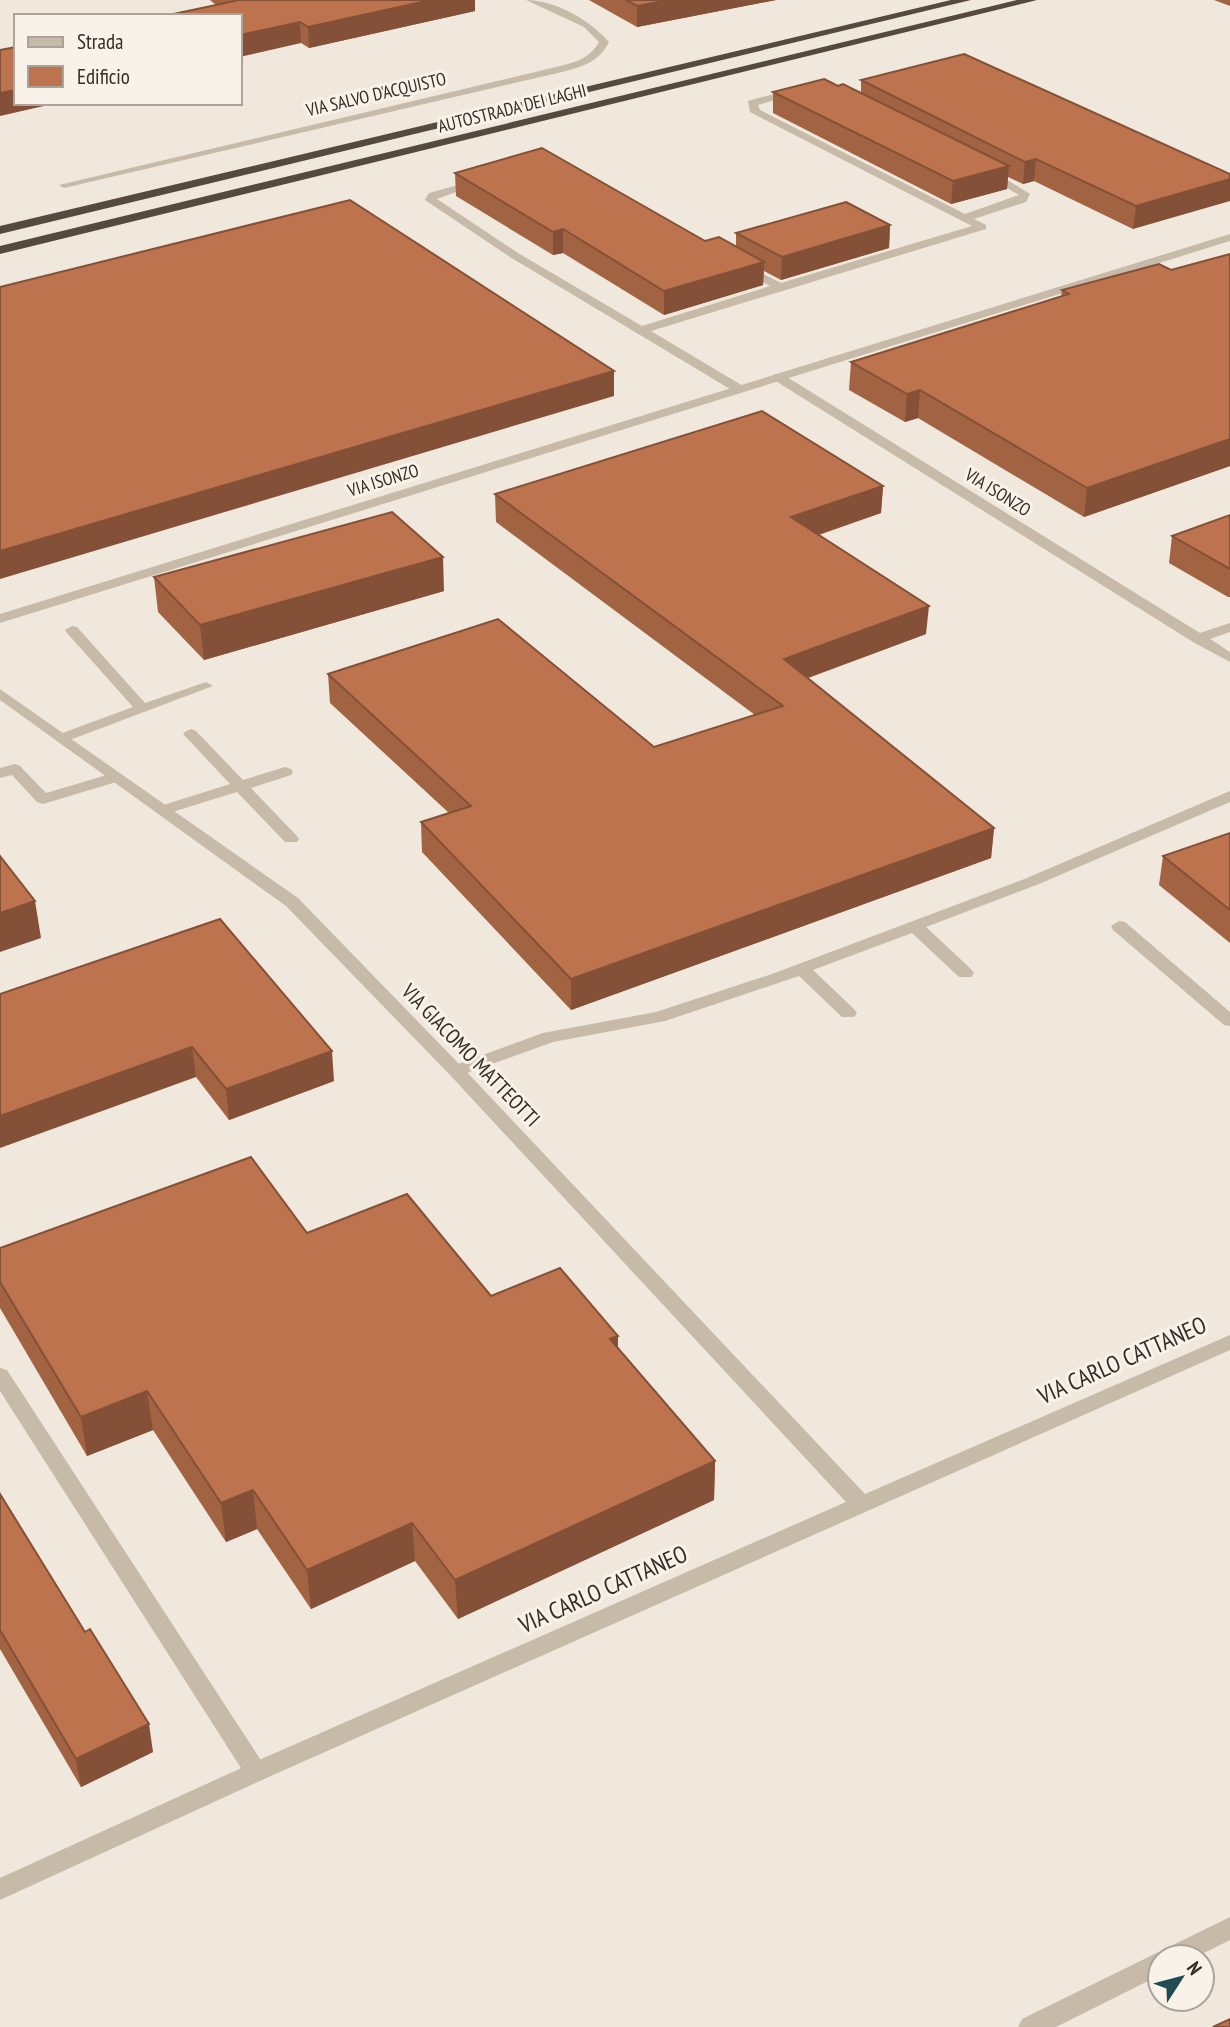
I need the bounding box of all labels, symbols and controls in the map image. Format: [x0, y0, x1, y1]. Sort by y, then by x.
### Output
legend [14, 14, 242, 105]
text: Strada [77, 28, 123, 55]
text: Edificio [77, 63, 130, 90]
street label: VIA SALVO D'ACQUISTO [303, 67, 448, 121]
street label: AUTOSTRADA DEI LAGHI [435, 78, 589, 138]
street label: VIA ISONZO [344, 458, 421, 502]
street label: VIA ISONZO [960, 462, 1035, 521]
street label: VIA GIACOMO MATTEOTTI [395, 977, 546, 1132]
street label: VIA CARLO CATTANEO [1032, 1309, 1211, 1411]
street label: VIA CARLO CATTANEO [513, 1538, 692, 1640]
north arrow [1146, 1943, 1216, 2013]
text: N [1182, 1957, 1207, 1979]

